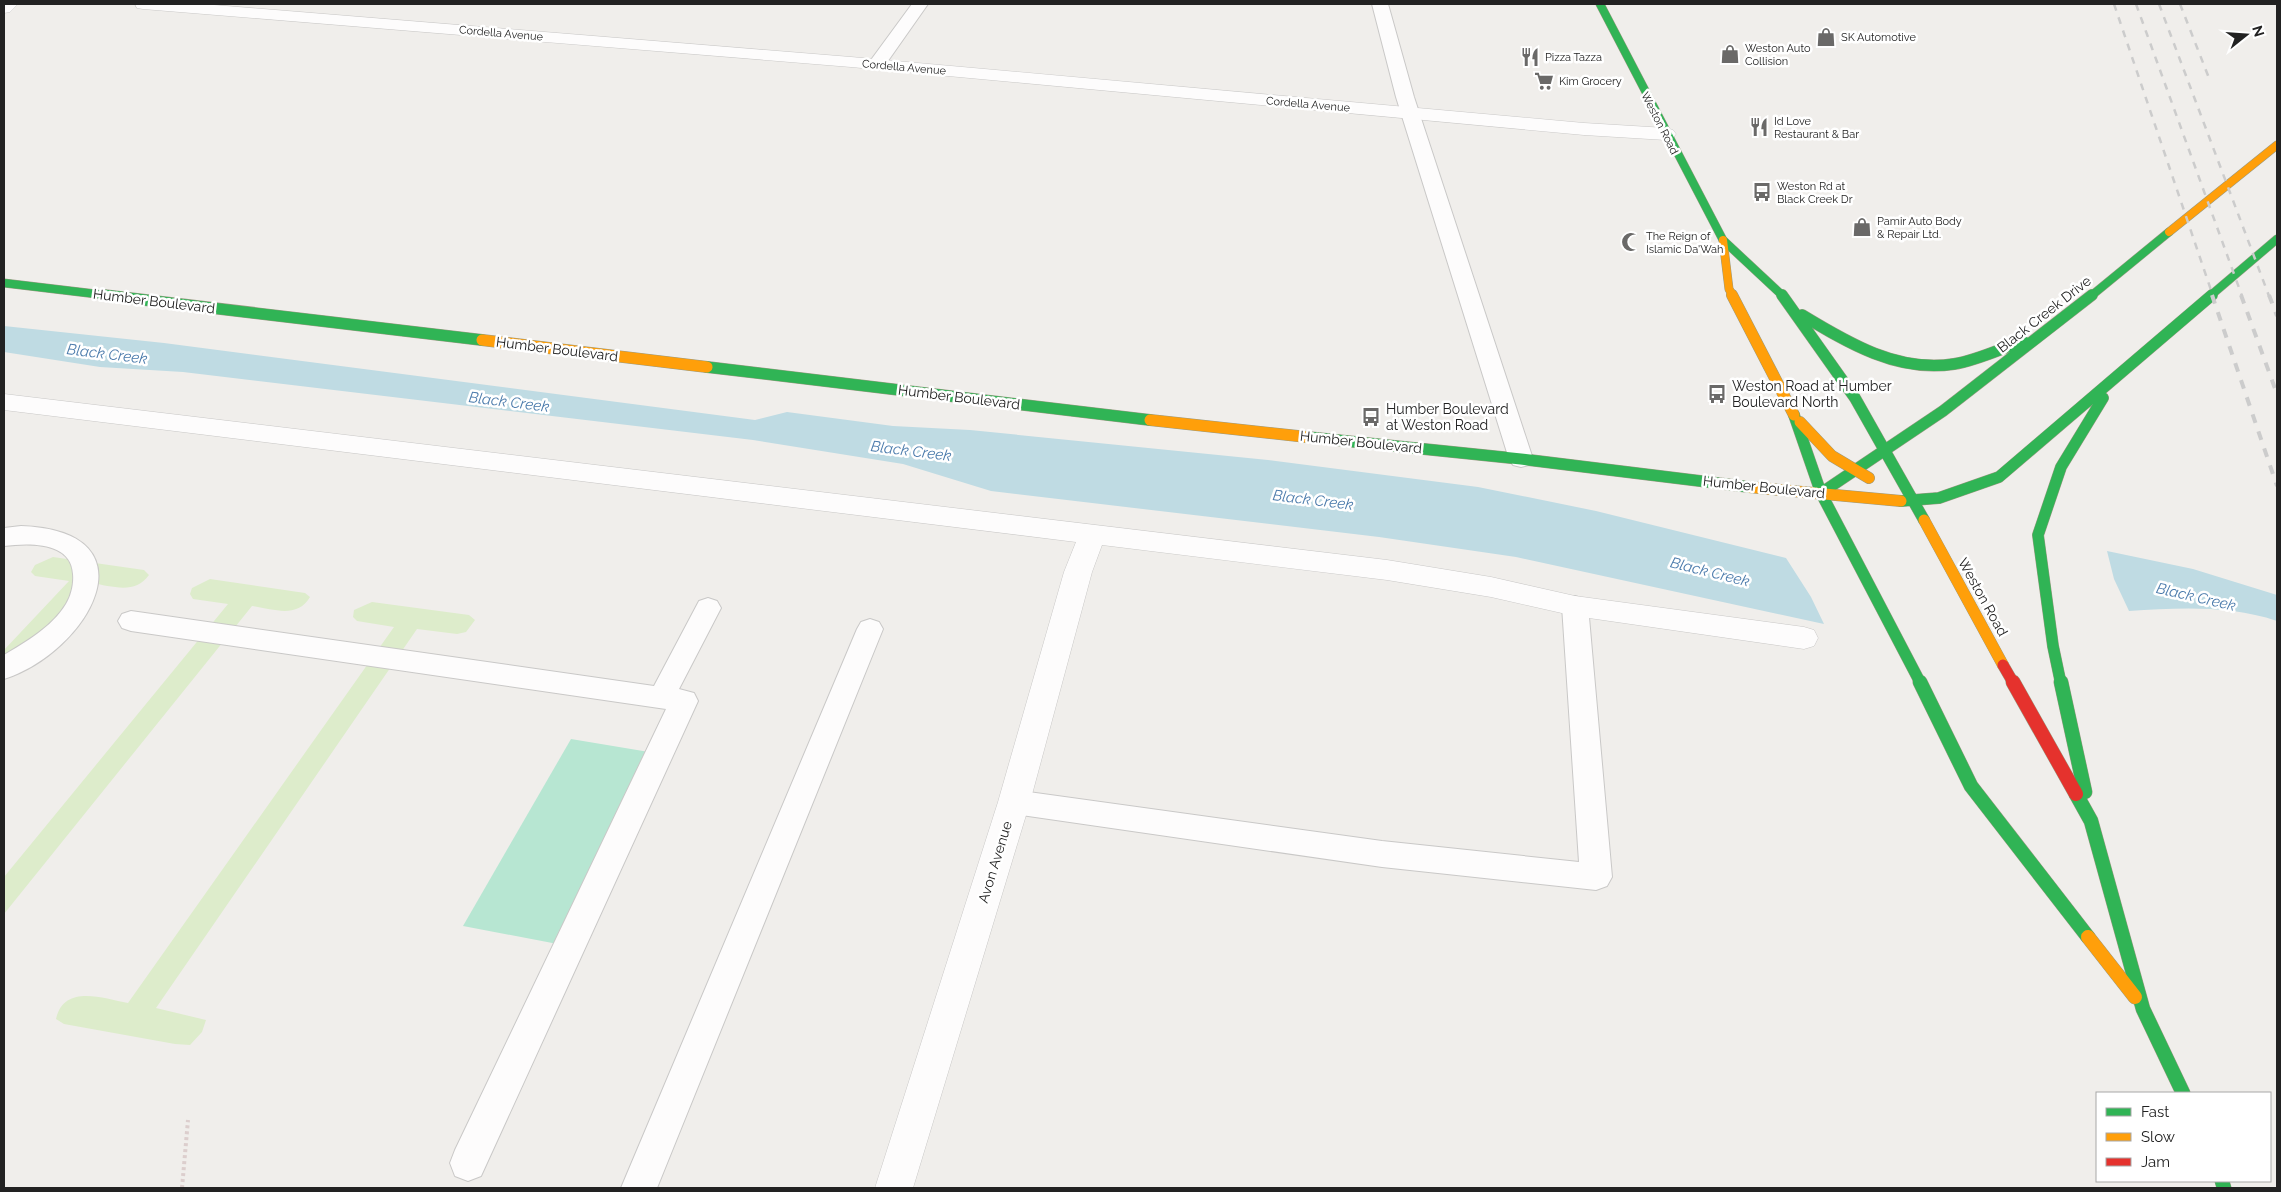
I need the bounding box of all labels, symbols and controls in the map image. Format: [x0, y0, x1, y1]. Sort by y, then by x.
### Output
north arrow [2221, 10, 2271, 60]
street label: Cordella Avenue [458, 23, 544, 44]
text: N [2249, 24, 2268, 39]
shop icon: SK Automotive [1815, 26, 1837, 48]
place label: SK Automotive [1841, 31, 1916, 44]
place label: Weston Auto Collision [1745, 42, 1811, 68]
shop icon: Weston Auto Collision [1719, 43, 1741, 65]
restaurant icon: Pizza Tazza [1519, 46, 1541, 68]
place label: Pizza Tazza [1545, 51, 1602, 64]
street label: Cordella Avenue [861, 57, 947, 78]
supermarket icon: Kim Grocery [1533, 70, 1555, 92]
place label: Kim Grocery [1559, 75, 1622, 88]
street label: Weston Road [1638, 90, 1681, 157]
street label: Cordella Avenue [1265, 94, 1351, 115]
place label: Id Love Restaurant & Bar [1774, 115, 1859, 141]
restaurant icon: Id Love Restaurant & Bar [1748, 116, 1770, 138]
place label: Weston Rd at Black Creek Dr [1777, 180, 1853, 206]
bus stop icon: Weston Rd at Black Creek Dr [1751, 181, 1773, 203]
place label: Pamir Auto Body & Repair Ltd. [1877, 215, 1962, 241]
shop icon: Pamir Auto Body & Repair Ltd. [1851, 216, 1873, 238]
place label: The Reign of Islamic Da'Wah [1646, 230, 1724, 256]
mosque icon: The Reign of Islamic Da'Wah [1620, 231, 1642, 253]
street label: Black Creek Drive [1994, 272, 2094, 356]
street label: Humber Boulevard [92, 286, 216, 316]
street label: Humber Boulevard [495, 334, 619, 364]
water label: Black Creek [66, 340, 148, 368]
place label: Weston Road at Humber Boulevard North [1732, 378, 1892, 410]
street label: Humber Boulevard [897, 382, 1021, 412]
bus stop icon: Weston Road at Humber Boulevard North [1706, 383, 1728, 405]
water label: Black Creek [468, 388, 550, 416]
place label: Humber Boulevard at Weston Road [1386, 401, 1509, 433]
bus stop icon: Humber Boulevard at Weston Road [1360, 406, 1382, 428]
street label: Humber Boulevard [1299, 428, 1423, 456]
water label: Black Creek [870, 437, 952, 465]
street label: Humber Boulevard [1702, 473, 1826, 501]
water label: Black Creek [1272, 486, 1354, 514]
water label: Black Creek [1669, 553, 1751, 591]
street label: Weston Road [1955, 555, 2011, 639]
water label: Black Creek [2154, 579, 2238, 615]
street label: Avon Avenue [975, 819, 1015, 905]
legend [2096, 1092, 2271, 1182]
text: Fast [2141, 1103, 2169, 1121]
text: Slow [2141, 1128, 2175, 1146]
text: Jam [2141, 1153, 2170, 1171]

